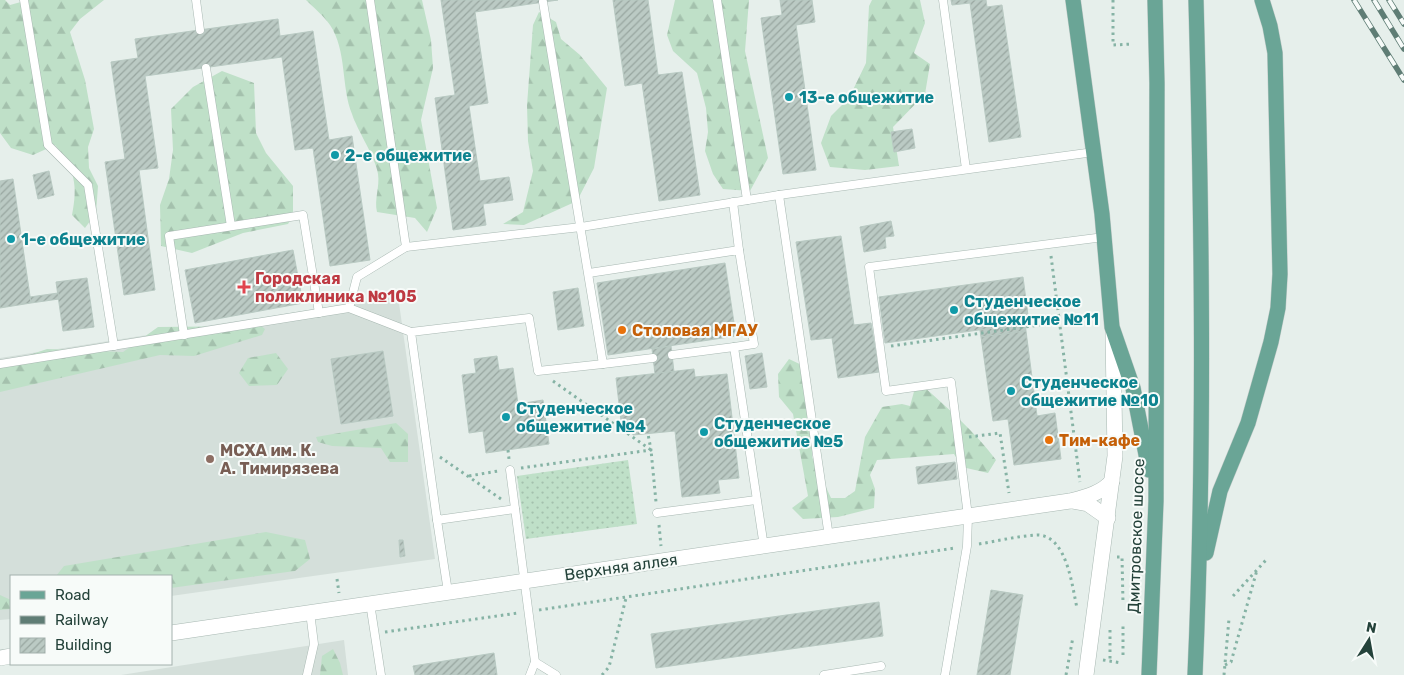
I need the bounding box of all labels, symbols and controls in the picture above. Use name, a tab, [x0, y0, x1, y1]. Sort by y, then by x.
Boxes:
place label: 13-е общежитие	[799, 88, 934, 107]
marker: 13-е общежитие	[783, 91, 795, 103]
place label: 2-е общежитие	[345, 146, 472, 165]
marker: 2-е общежитие	[329, 149, 341, 161]
place label: 1-е общежитие	[21, 230, 146, 249]
marker: 1-е общежитие	[5, 233, 17, 245]
place label: Городская поликлиника №105	[255, 269, 417, 306]
marker: Городская поликлиника №105	[237, 280, 251, 294]
place label: Студенческое общежитие №11	[964, 292, 1099, 329]
marker: Студенческое общежитие №11	[948, 304, 960, 316]
place label: Столовая МГАУ	[632, 321, 758, 340]
marker: Столовая МГАУ	[616, 324, 628, 336]
place label: Студенческое общежитие №10	[1021, 373, 1159, 410]
marker: Студенческое общежитие №10	[1005, 385, 1017, 397]
place label: Студенческое общежитие №4	[516, 399, 646, 436]
marker: Студенческое общежитие №4	[500, 411, 512, 423]
place label: Студенческое общежитие №5	[714, 414, 843, 451]
marker: Студенческое общежитие №5	[698, 426, 710, 438]
place label: Тим-кафе	[1059, 431, 1140, 450]
marker: Тим-кафе	[1043, 434, 1055, 446]
place label: МСХА им. К. А. Тимирязева	[220, 441, 339, 478]
marker: МСХА им. К. А. Тимирязева	[204, 453, 216, 465]
street label: Дмитровское шоссе	[1124, 458, 1148, 614]
street label: Верхняя аллея	[563, 550, 679, 584]
legend	[10, 575, 172, 665]
text: Road	[55, 586, 91, 604]
text: Railway	[55, 611, 109, 629]
north arrow	[1344, 615, 1394, 665]
text: N	[1365, 618, 1378, 637]
text: Building	[55, 636, 112, 654]

